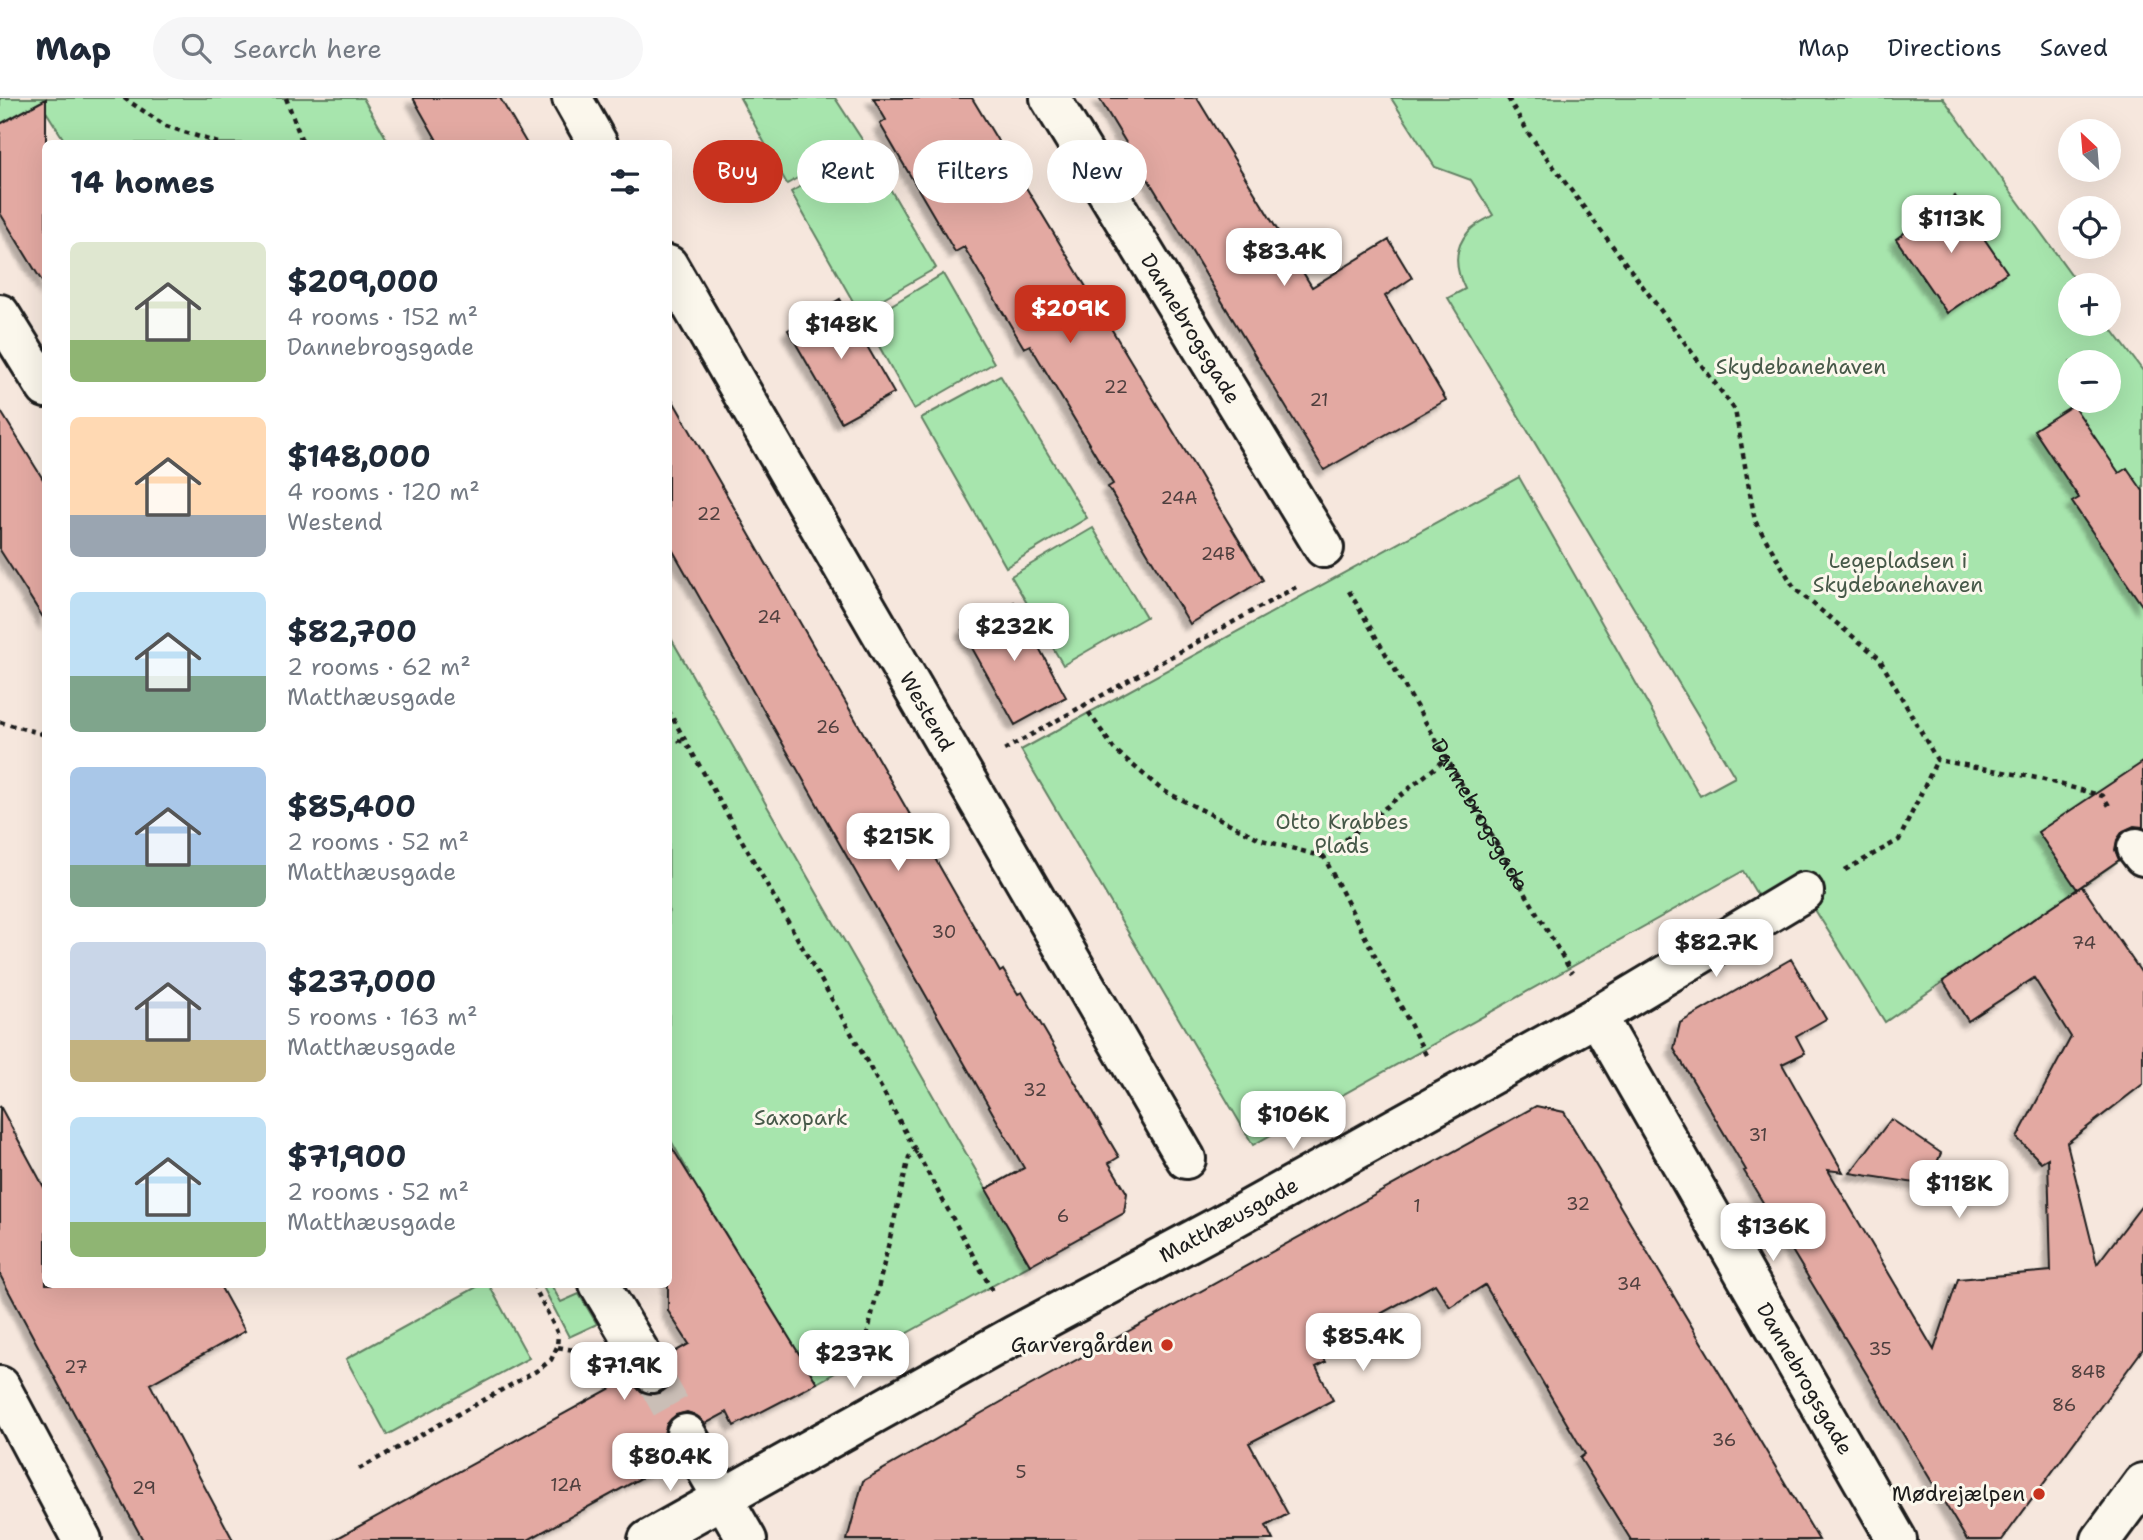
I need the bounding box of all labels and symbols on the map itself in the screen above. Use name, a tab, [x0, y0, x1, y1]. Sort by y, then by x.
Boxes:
north arrow	[2058, 119, 2121, 182]
pin: $113K	[1902, 195, 2000, 255]
pin: $83.4K	[1227, 228, 1341, 288]
street label: Dannebrogsgade	[1134, 248, 1247, 409]
pin: $209K	[1021, 286, 1119, 345]
pin: $148K	[792, 302, 890, 361]
park label: Skydebanehaven	[1716, 353, 1886, 381]
house number: 22	[1104, 375, 1128, 399]
house number: 21	[1309, 388, 1329, 412]
house number: 24A	[1160, 486, 1198, 510]
house number: 22	[697, 502, 721, 526]
house number: 24B	[1201, 542, 1235, 566]
park label: Legepladsen i Skydebanehaven	[1813, 547, 1983, 599]
pin: $232K	[965, 603, 1063, 663]
house number: 24	[757, 605, 781, 629]
street label: Westend	[893, 667, 961, 756]
house number: 26	[816, 715, 840, 739]
street label: Dannebrogsgade	[1424, 734, 1535, 896]
park label: Otto Krabbes Plads	[1275, 808, 1409, 860]
pin: $215K	[849, 814, 947, 873]
house number: 30	[932, 920, 956, 944]
pin: $82.7K	[1659, 920, 1773, 979]
house number: 74	[2072, 931, 2096, 955]
house number: 32	[1023, 1078, 1047, 1102]
pin: $106K	[1244, 1091, 1342, 1151]
park label: Saxopark	[754, 1104, 848, 1132]
house number: 31	[1748, 1123, 1768, 1147]
pin: $118K	[1910, 1160, 2008, 1220]
street label: Matthæusgade	[1154, 1171, 1303, 1269]
house number: 32	[1566, 1192, 1590, 1216]
house number: 1	[1413, 1194, 1421, 1218]
house number: 6	[1057, 1204, 1069, 1228]
pin: $136K	[1724, 1204, 1822, 1263]
house number: 34	[1617, 1272, 1641, 1296]
street label: Dannebrogsgade	[1750, 1298, 1859, 1460]
pin: $85.4K	[1306, 1314, 1420, 1373]
pin: $237K	[805, 1330, 903, 1390]
place label: Garvergården	[1011, 1331, 1153, 1359]
marker: Garvergården	[1159, 1337, 1175, 1353]
house number: 35	[1868, 1337, 1892, 1361]
pin: $71.9K	[567, 1342, 681, 1402]
house number: 27	[64, 1355, 88, 1379]
house number: 84B	[2070, 1360, 2106, 1384]
house number: 86	[2052, 1393, 2076, 1417]
house number: 36	[1712, 1428, 1736, 1452]
pin: $80.4K	[613, 1434, 727, 1493]
house number: 5	[1015, 1460, 1027, 1484]
house number: 12A	[550, 1473, 582, 1497]
house number: 29	[132, 1476, 156, 1500]
place label: Mødrejælpen	[1892, 1480, 2025, 1508]
marker: Mødrejælpen	[2031, 1486, 2047, 1502]

